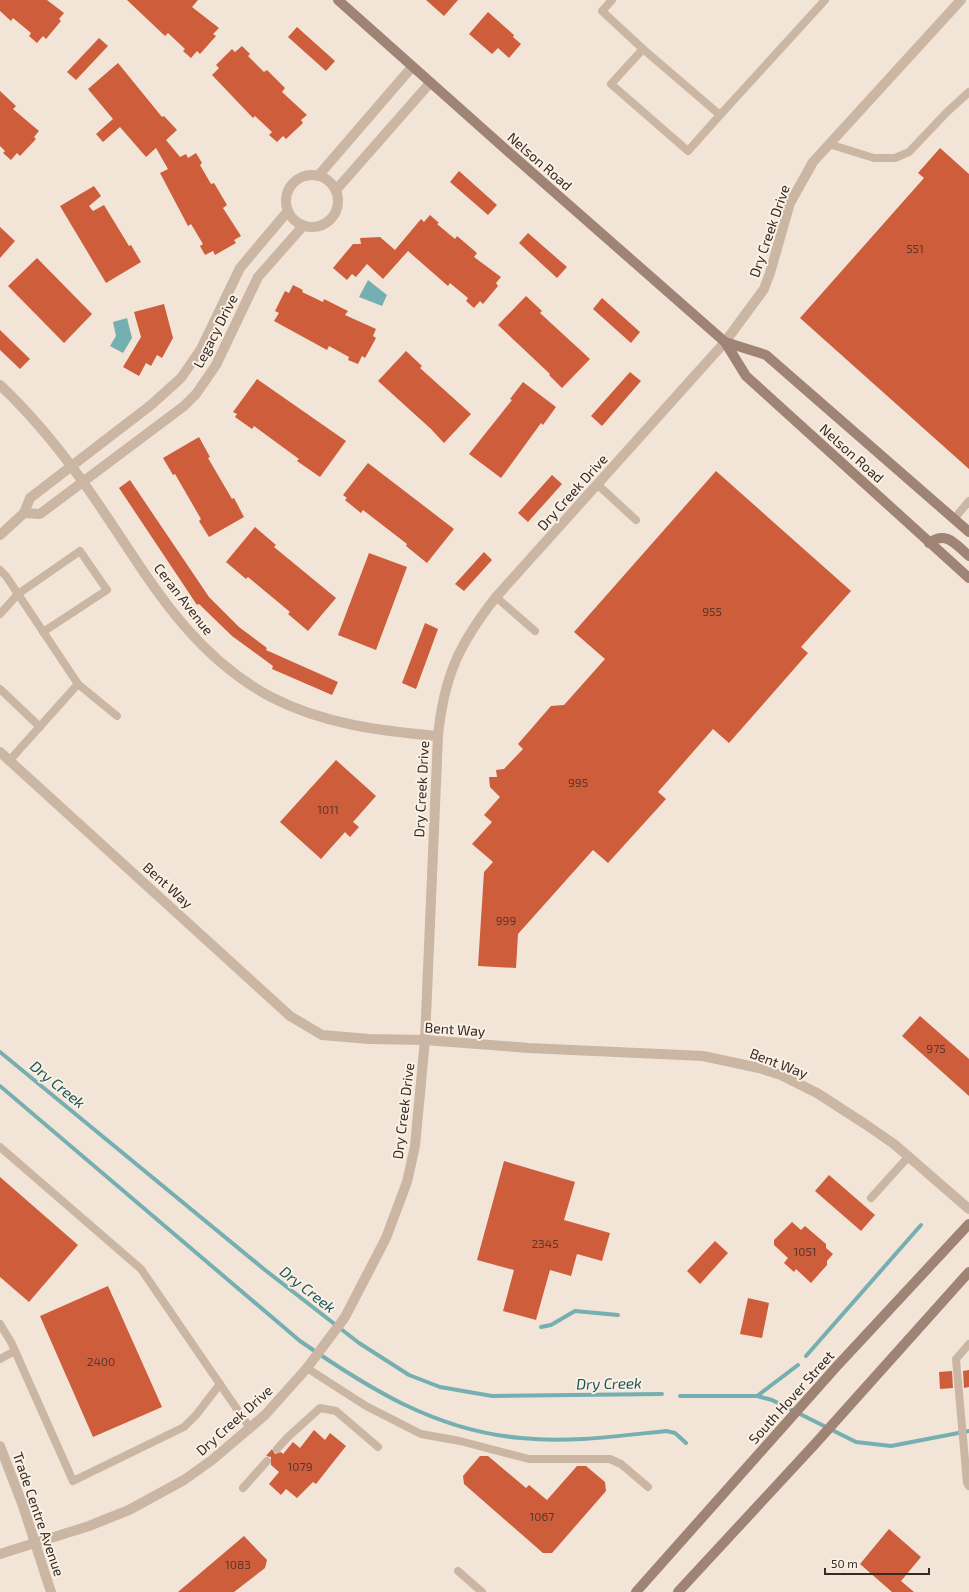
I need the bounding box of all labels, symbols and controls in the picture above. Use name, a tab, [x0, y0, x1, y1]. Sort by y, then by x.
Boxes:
street label: Nelson Road	[504, 128, 576, 194]
street label: Dry Creek Drive	[745, 182, 793, 280]
house number: 551	[906, 241, 924, 255]
street label: Legacy Drive	[189, 291, 241, 371]
street label: Nelson Road	[817, 420, 887, 486]
street label: Dry Creek Drive	[533, 450, 611, 534]
street label: Ceran Avenue	[151, 560, 217, 638]
house number: 955	[702, 604, 722, 618]
street label: Dry Creek Drive	[410, 740, 432, 838]
house number: 995	[568, 775, 588, 789]
house number: 1011	[317, 802, 339, 816]
street label: Bent Way	[140, 858, 197, 912]
house number: 999	[496, 913, 516, 927]
street label: Bent Way	[424, 1018, 487, 1040]
house number: 975	[926, 1041, 946, 1055]
street label: Bent Way	[748, 1044, 811, 1082]
water label: Dry Creek	[26, 1056, 89, 1113]
street label: Dry Creek Drive	[389, 1062, 417, 1160]
house number: 2345	[531, 1236, 559, 1250]
house number: 1051	[793, 1244, 817, 1258]
water label: Dry Creek	[276, 1262, 340, 1317]
street label: South Hover Street	[745, 1347, 837, 1447]
house number: 2400	[87, 1354, 115, 1368]
water label: Dry Creek	[576, 1373, 642, 1394]
street label: Dry Creek Drive	[192, 1381, 276, 1459]
street label: Trade Centre Avenue	[10, 1450, 68, 1578]
house number: 1079	[287, 1459, 313, 1473]
house number: 1067	[529, 1509, 555, 1523]
scale bar	[825, 1550, 929, 1576]
text: 50 m	[831, 1556, 858, 1570]
house number: 1083	[225, 1557, 251, 1571]

